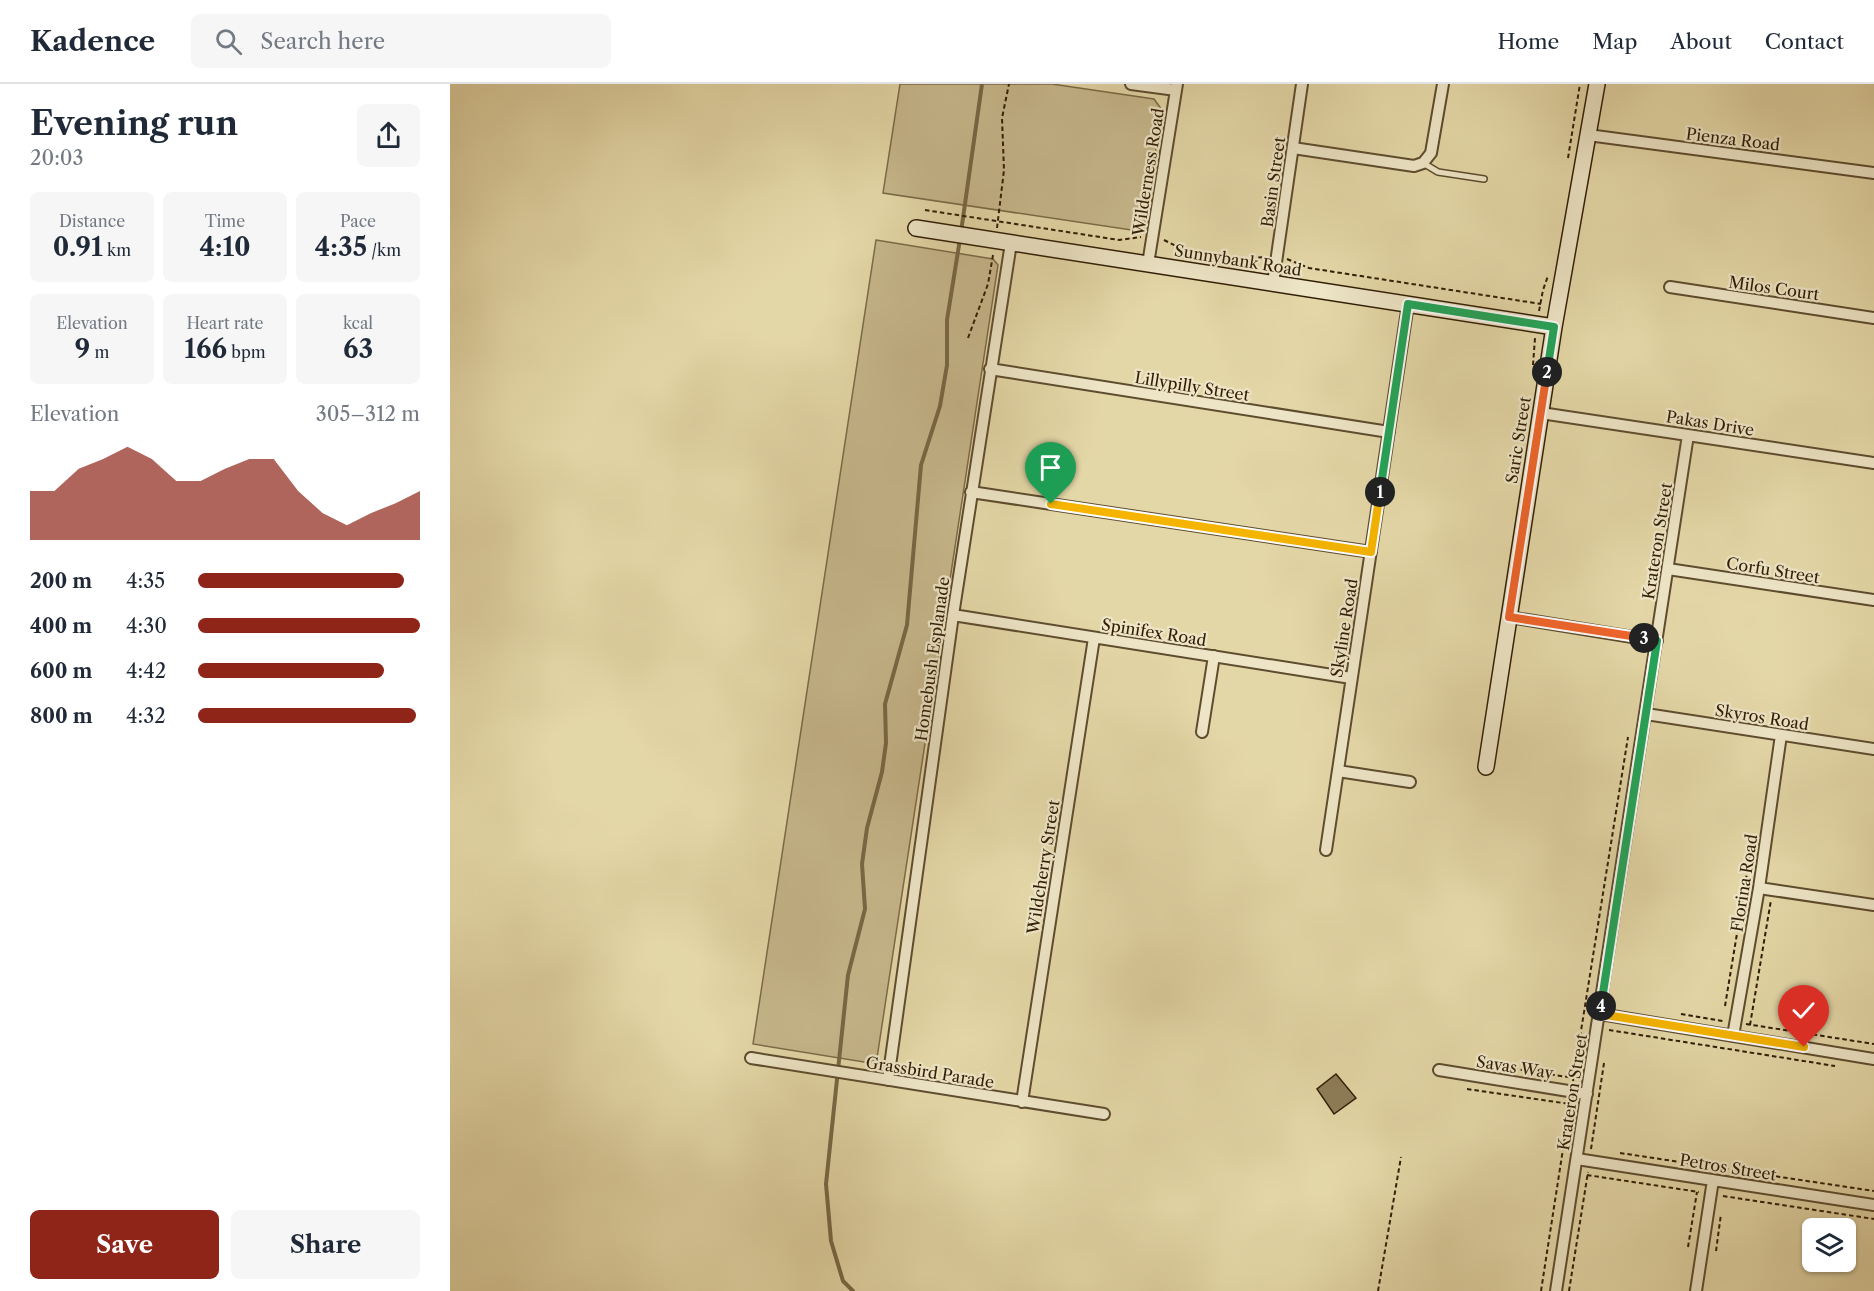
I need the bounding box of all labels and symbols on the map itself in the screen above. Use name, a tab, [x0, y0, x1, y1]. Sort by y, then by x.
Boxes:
street label: Wilderness Road	[1128, 106, 1168, 238]
street label: Pienza Road	[1685, 123, 1781, 155]
street label: Basin Street	[1257, 135, 1289, 228]
street label: Sunnybank Road	[1173, 240, 1303, 280]
street label: Milos Court	[1727, 272, 1821, 304]
pin: 2	[1532, 357, 1562, 387]
street label: Lillypilly Street	[1133, 367, 1251, 405]
street label: Saric Street	[1501, 395, 1535, 485]
street label: Pakas Drive	[1665, 406, 1756, 440]
pin	[1025, 442, 1076, 504]
pin: 1	[1365, 477, 1395, 507]
street label: Krateron Street	[1638, 481, 1676, 601]
street label: Corfu Street	[1725, 553, 1821, 587]
street label: Homebush Esplanade	[911, 575, 953, 743]
street label: Skyline Road	[1326, 577, 1362, 679]
street label: Spinifex Road	[1100, 614, 1208, 650]
pin: 3	[1629, 623, 1659, 653]
street label: Skyros Road	[1714, 700, 1811, 734]
street label: Wildcherry Street	[1022, 798, 1064, 937]
street label: Florina Road	[1726, 832, 1762, 933]
pin	[1778, 985, 1829, 1047]
pin: 4	[1586, 991, 1616, 1021]
street label: Krateron Street	[1553, 1032, 1591, 1152]
street label: Savas Way	[1475, 1051, 1556, 1083]
street label: Grassbird Parade	[864, 1052, 996, 1092]
street label: Petros Street	[1678, 1149, 1778, 1185]

